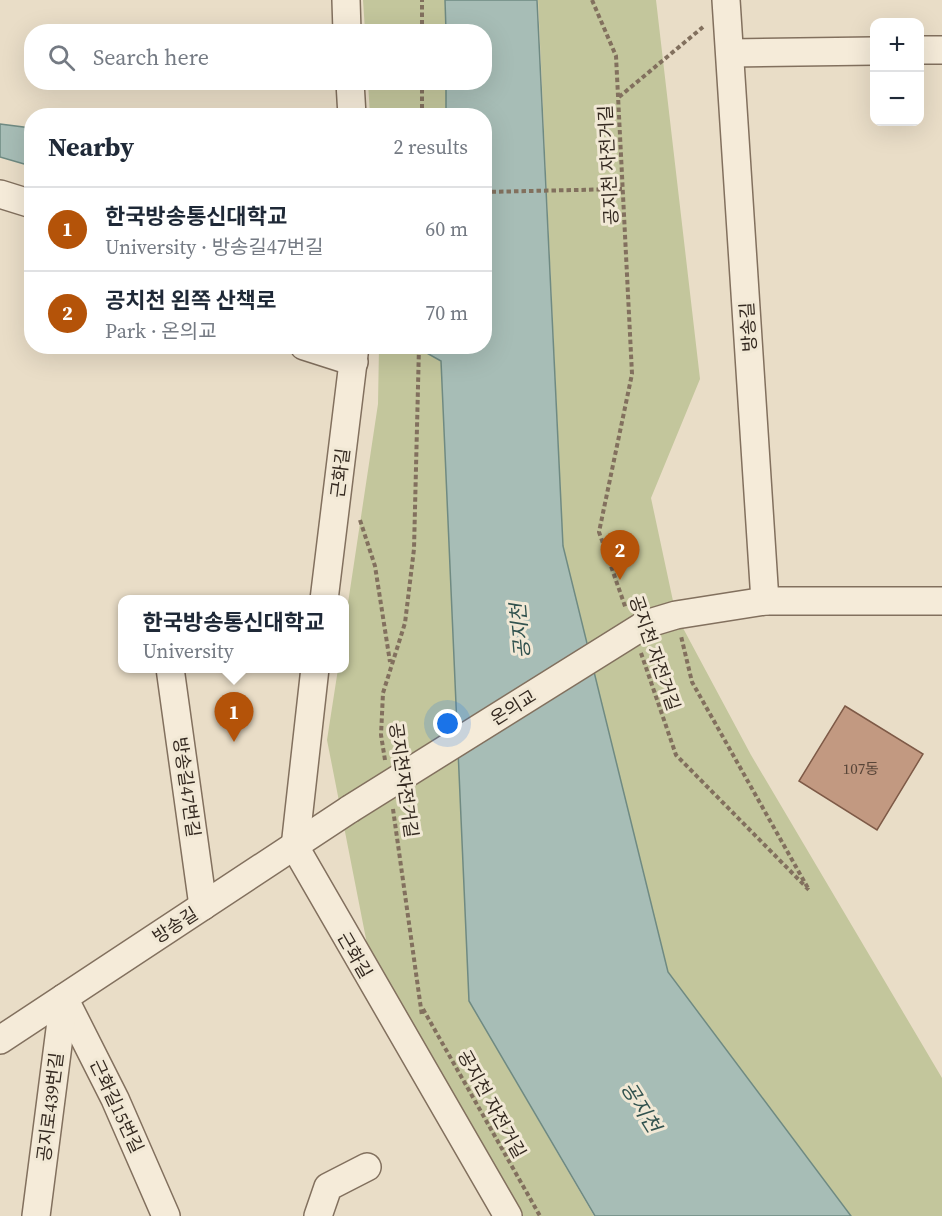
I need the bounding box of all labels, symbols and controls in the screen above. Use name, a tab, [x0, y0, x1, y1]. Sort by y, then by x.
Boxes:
map controls	[870, 18, 924, 126]
button: +	[870, 18, 924, 72]
search box	[24, 24, 492, 90]
icon: search	[45, 41, 78, 74]
text: Search here	[93, 42, 209, 72]
button: −	[870, 72, 924, 126]
street label: 공지천 자전거길	[592, 104, 624, 226]
text: Nearby	[48, 129, 134, 165]
text: 2 results	[393, 133, 468, 161]
text: 한국방송통신대학교	[105, 201, 287, 231]
text: 1	[62, 215, 73, 243]
text: 60 m	[425, 215, 468, 243]
text: University · 방송길47번길	[105, 233, 324, 261]
text: 공치천 왼쪽 산책로	[105, 285, 276, 315]
text: 2	[62, 299, 73, 327]
text: 70 m	[425, 299, 468, 327]
street label: 방송길	[734, 301, 762, 353]
text: Park · 온의교	[105, 317, 217, 345]
street label: 근화길	[325, 447, 355, 499]
pin: 2	[600, 530, 640, 580]
street label: 공지천 자전거길	[624, 592, 686, 714]
popup	[118, 595, 349, 673]
water label: 공지천	[503, 600, 536, 660]
text: 한국방송통신대학교	[142, 607, 325, 637]
text: University	[142, 637, 234, 665]
street label: 온의교	[485, 683, 541, 731]
pin: 1	[214, 692, 254, 742]
your location	[433, 709, 462, 738]
street label: 공지천자전거길	[384, 721, 424, 839]
street label: 방송길47번길	[168, 735, 206, 839]
house number: 107동	[843, 758, 879, 779]
street label: 방송길	[147, 901, 203, 949]
street label: 근화길	[332, 927, 378, 983]
street label: 공지천 자전거길	[452, 1045, 532, 1163]
street label: 공지로439번길	[31, 1051, 69, 1163]
street label: 근화길15번길	[84, 1055, 150, 1157]
water label: 공지천	[615, 1076, 669, 1140]

